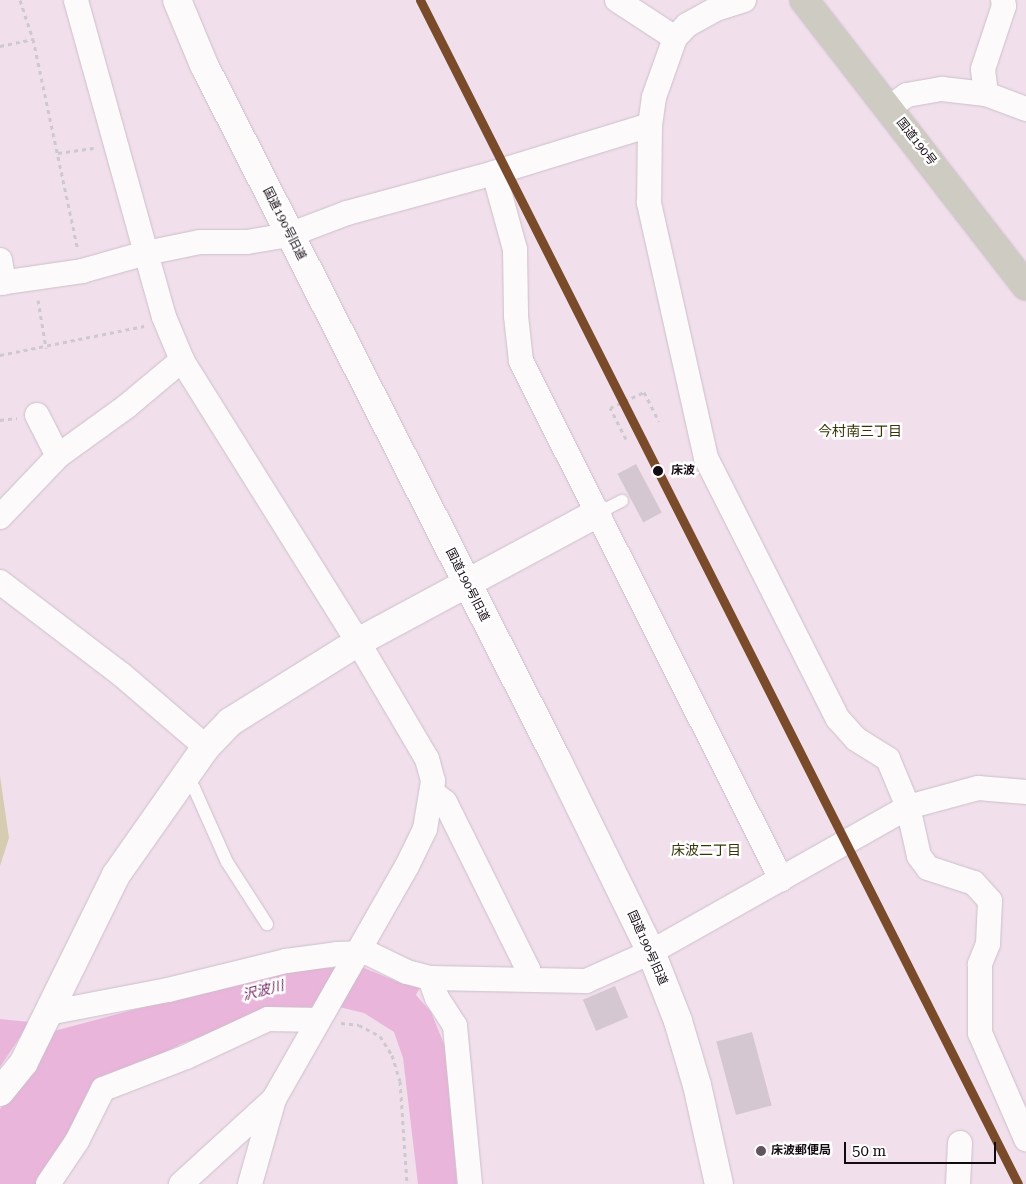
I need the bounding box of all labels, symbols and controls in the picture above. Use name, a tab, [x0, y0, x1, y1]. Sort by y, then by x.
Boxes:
street label: 国道190号	[893, 115, 939, 169]
street label: 国道190号旧道	[259, 185, 309, 263]
district label: 今村南三丁目	[818, 423, 902, 439]
marker: 床波	[649, 462, 667, 480]
place label: 床波	[671, 464, 695, 478]
street label: 国道190号旧道	[442, 546, 492, 624]
district label: 床波二丁目	[671, 842, 741, 858]
street label: 国道190号旧道	[624, 908, 670, 988]
water label: 沢波川	[241, 977, 285, 1003]
scale bar	[846, 1132, 998, 1164]
text: 50 m	[852, 1142, 886, 1160]
place label: 床波郵便局	[771, 1144, 831, 1158]
marker: 床波郵便局	[755, 1145, 767, 1157]

